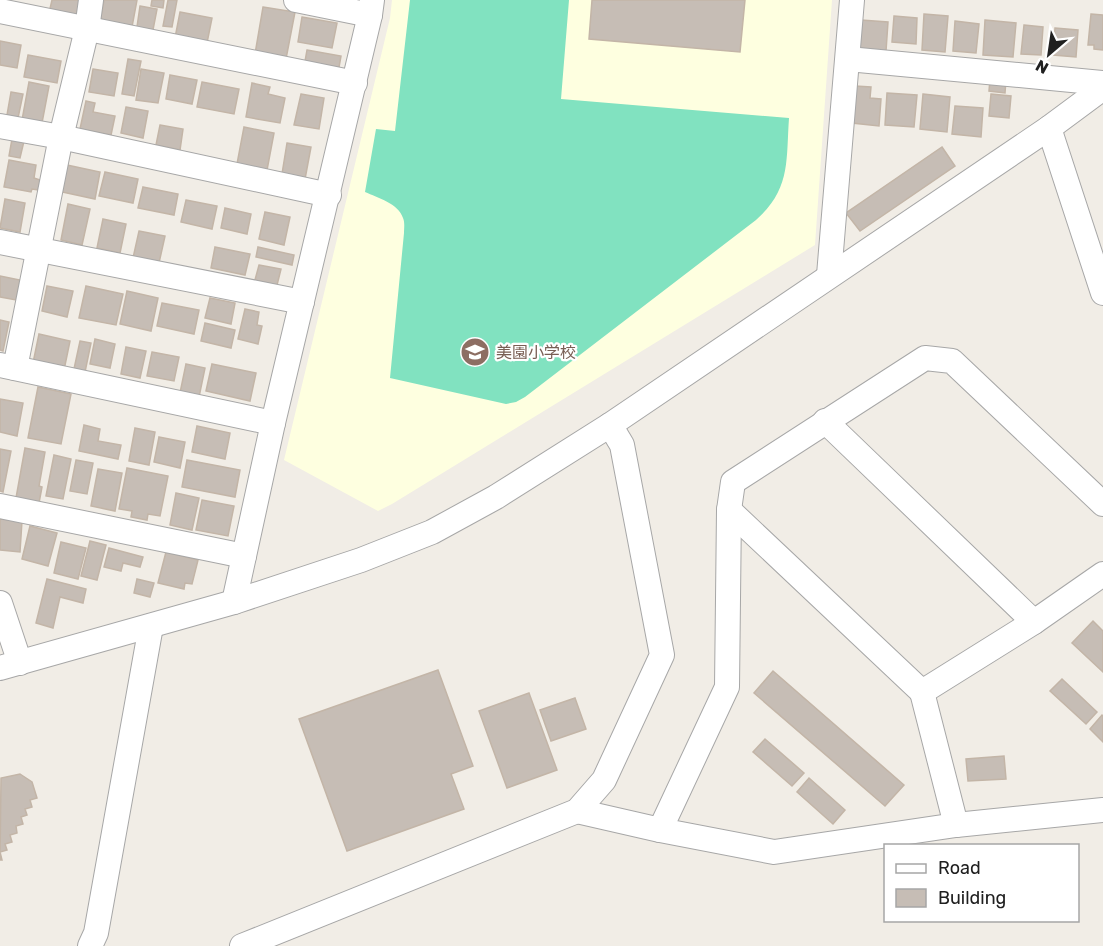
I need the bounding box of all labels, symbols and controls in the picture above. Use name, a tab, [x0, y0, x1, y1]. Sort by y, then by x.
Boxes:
north arrow	[1019, 24, 1079, 84]
text: N	[1032, 56, 1052, 78]
school or university icon: 美園小学校	[459, 336, 491, 368]
place label: 美園小学校	[496, 343, 576, 362]
legend	[884, 844, 1079, 922]
text: Road	[938, 857, 981, 879]
text: Building	[938, 887, 1006, 909]

